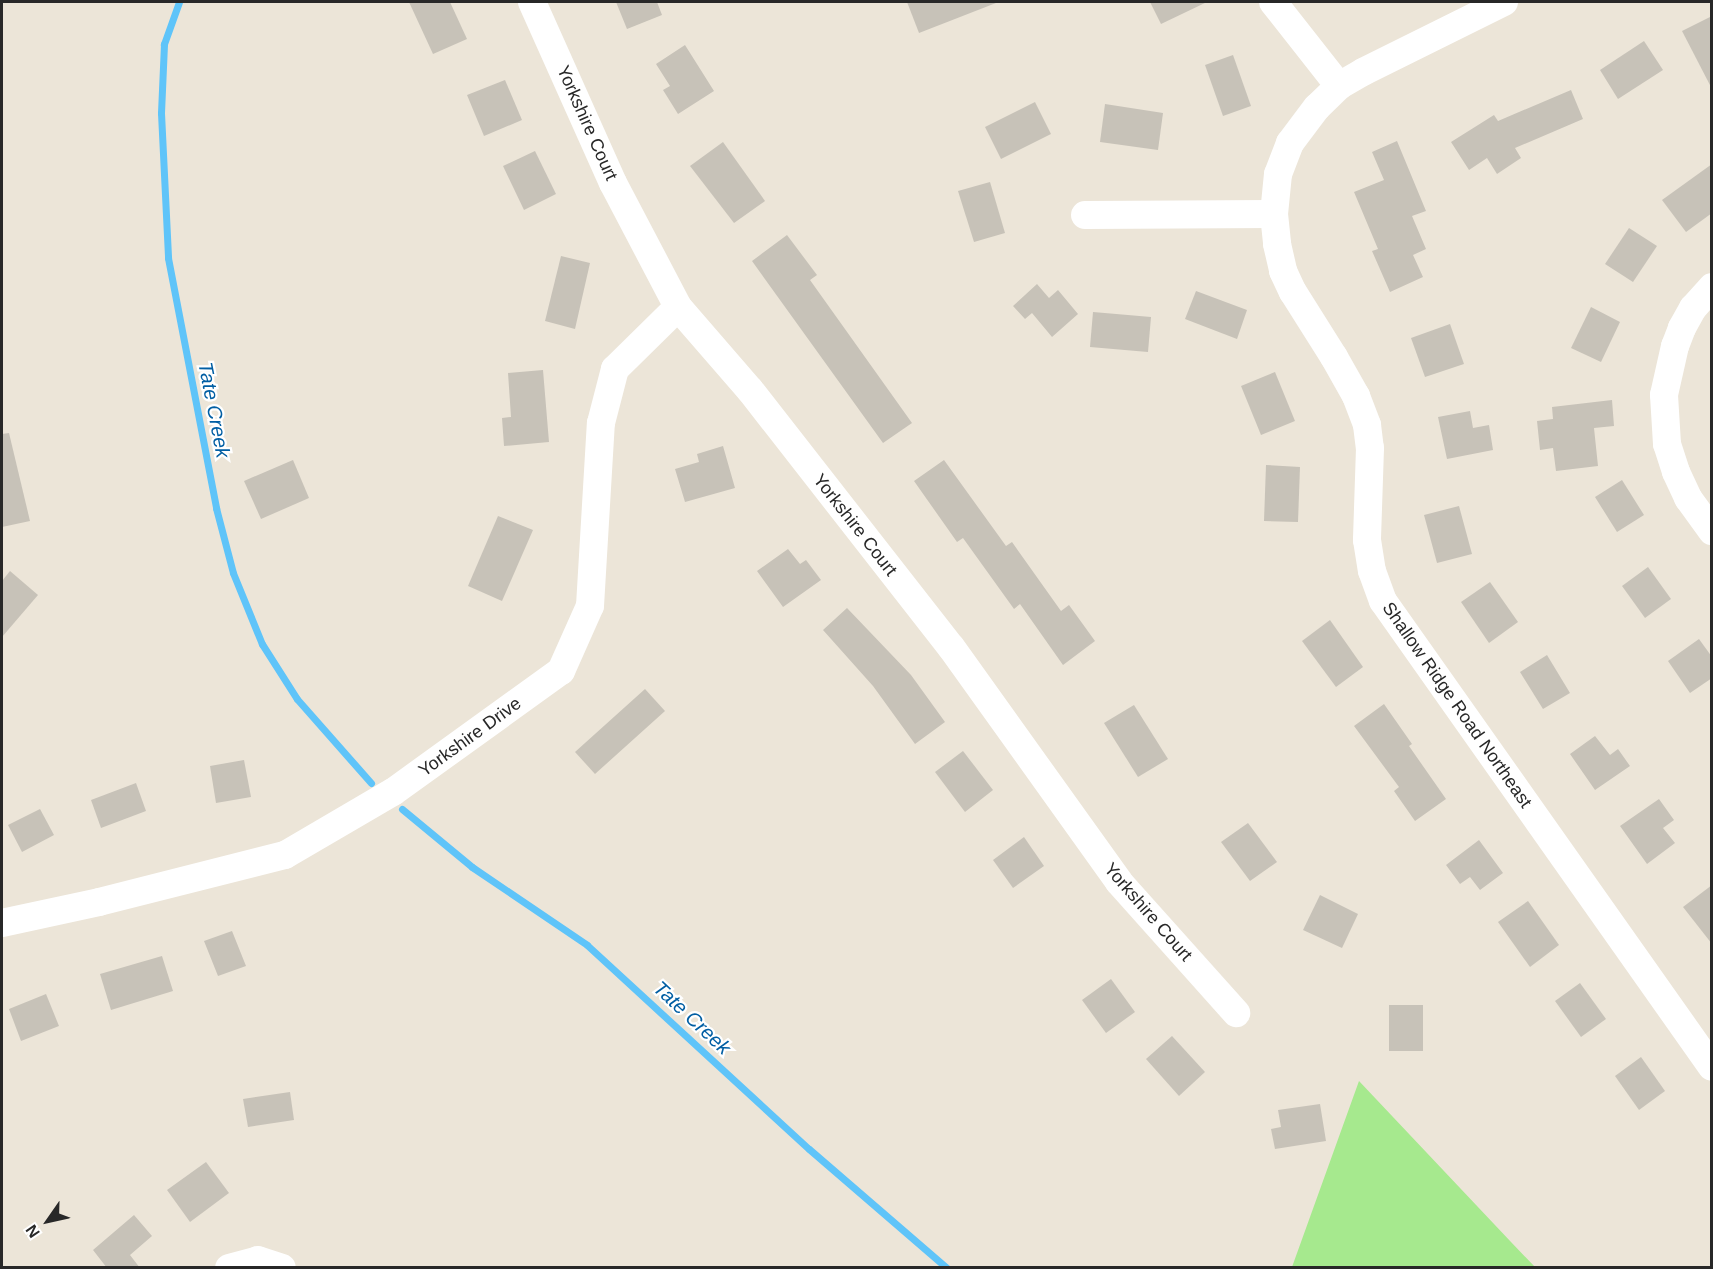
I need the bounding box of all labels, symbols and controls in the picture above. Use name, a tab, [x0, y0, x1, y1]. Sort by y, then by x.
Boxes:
street label: Yorkshire Court	[552, 62, 622, 184]
water label: Tate Creek	[193, 360, 235, 460]
street label: Yorkshire Court	[809, 470, 901, 580]
street label: Shallow Ridge Road Northeast	[1378, 598, 1536, 812]
street label: Yorkshire Drive	[415, 693, 525, 781]
street label: Yorkshire Court	[1099, 858, 1197, 966]
water label: Tate Creek	[648, 976, 736, 1060]
north arrow	[18, 1191, 78, 1251]
text: N	[22, 1222, 43, 1241]

